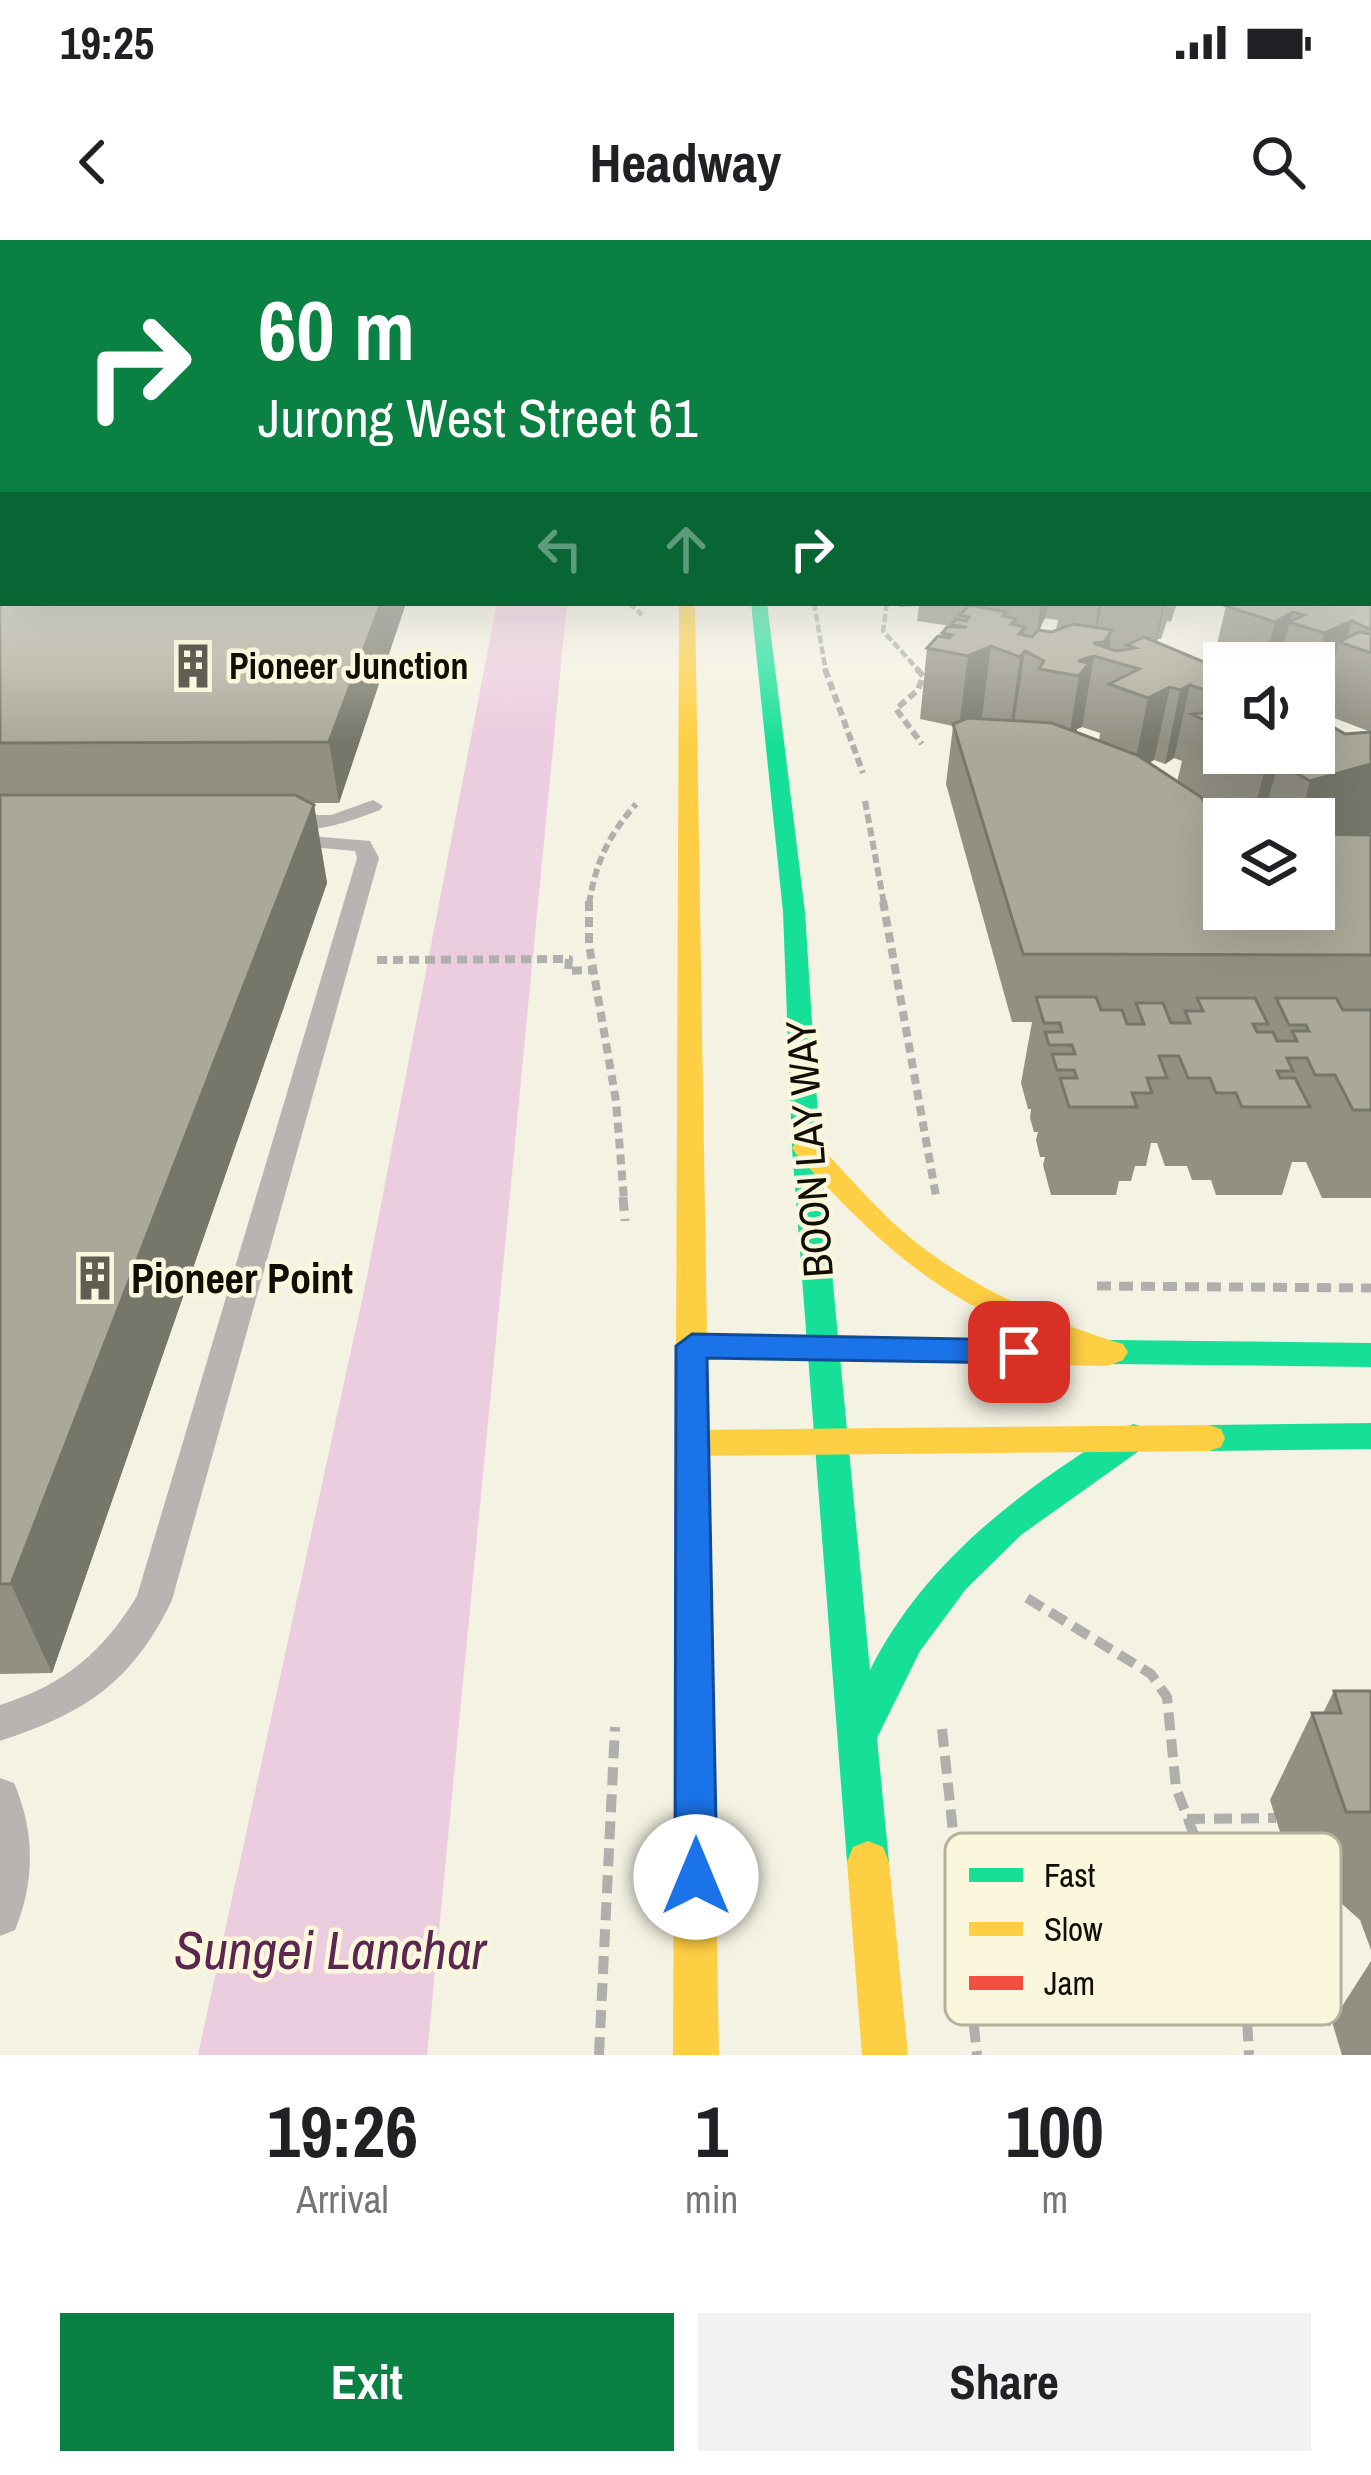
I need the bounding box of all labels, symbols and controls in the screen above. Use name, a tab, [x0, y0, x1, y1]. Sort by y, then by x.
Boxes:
text: 19:25	[60, 12, 154, 73]
text: Headway	[590, 126, 781, 199]
icon: back	[60, 129, 126, 195]
icon: search	[1245, 129, 1311, 195]
text: 60 m	[258, 273, 415, 386]
icon: right	[60, 288, 216, 444]
text: Jurong West Street 61	[258, 381, 698, 454]
icon: left	[527, 516, 593, 582]
icon: ahead	[653, 516, 719, 582]
icon: right	[779, 516, 845, 582]
building icon: Pioneer Junction	[168, 641, 218, 691]
place label: Pioneer Junction	[229, 642, 469, 690]
map controls	[1203, 642, 1335, 930]
button: sound	[1203, 642, 1335, 774]
button: layers	[1203, 798, 1335, 930]
street label: BOON LAY WAY	[772, 1019, 846, 1279]
place label: Pioneer Point	[131, 1250, 353, 1306]
building icon: Pioneer Point	[70, 1253, 120, 1303]
pin	[968, 1301, 1070, 1403]
icon: arrive	[986, 1319, 1052, 1385]
position arrow	[633, 1814, 759, 1940]
legend	[945, 1833, 1341, 2025]
text: Fast	[1044, 1853, 1095, 1897]
text: Slow	[1044, 1907, 1103, 1951]
water label: Sungei Lanchar	[174, 1913, 489, 1986]
text: Jam	[1044, 1961, 1095, 2005]
text: 19:26	[267, 2082, 418, 2179]
text: 1	[695, 2082, 728, 2179]
text: 100	[1005, 2082, 1104, 2179]
text: Arrival	[296, 2173, 389, 2225]
text: min	[685, 2173, 738, 2225]
text: m	[1041, 2173, 1068, 2225]
button: Exit	[60, 2313, 674, 2451]
button: Share	[698, 2313, 1311, 2451]

